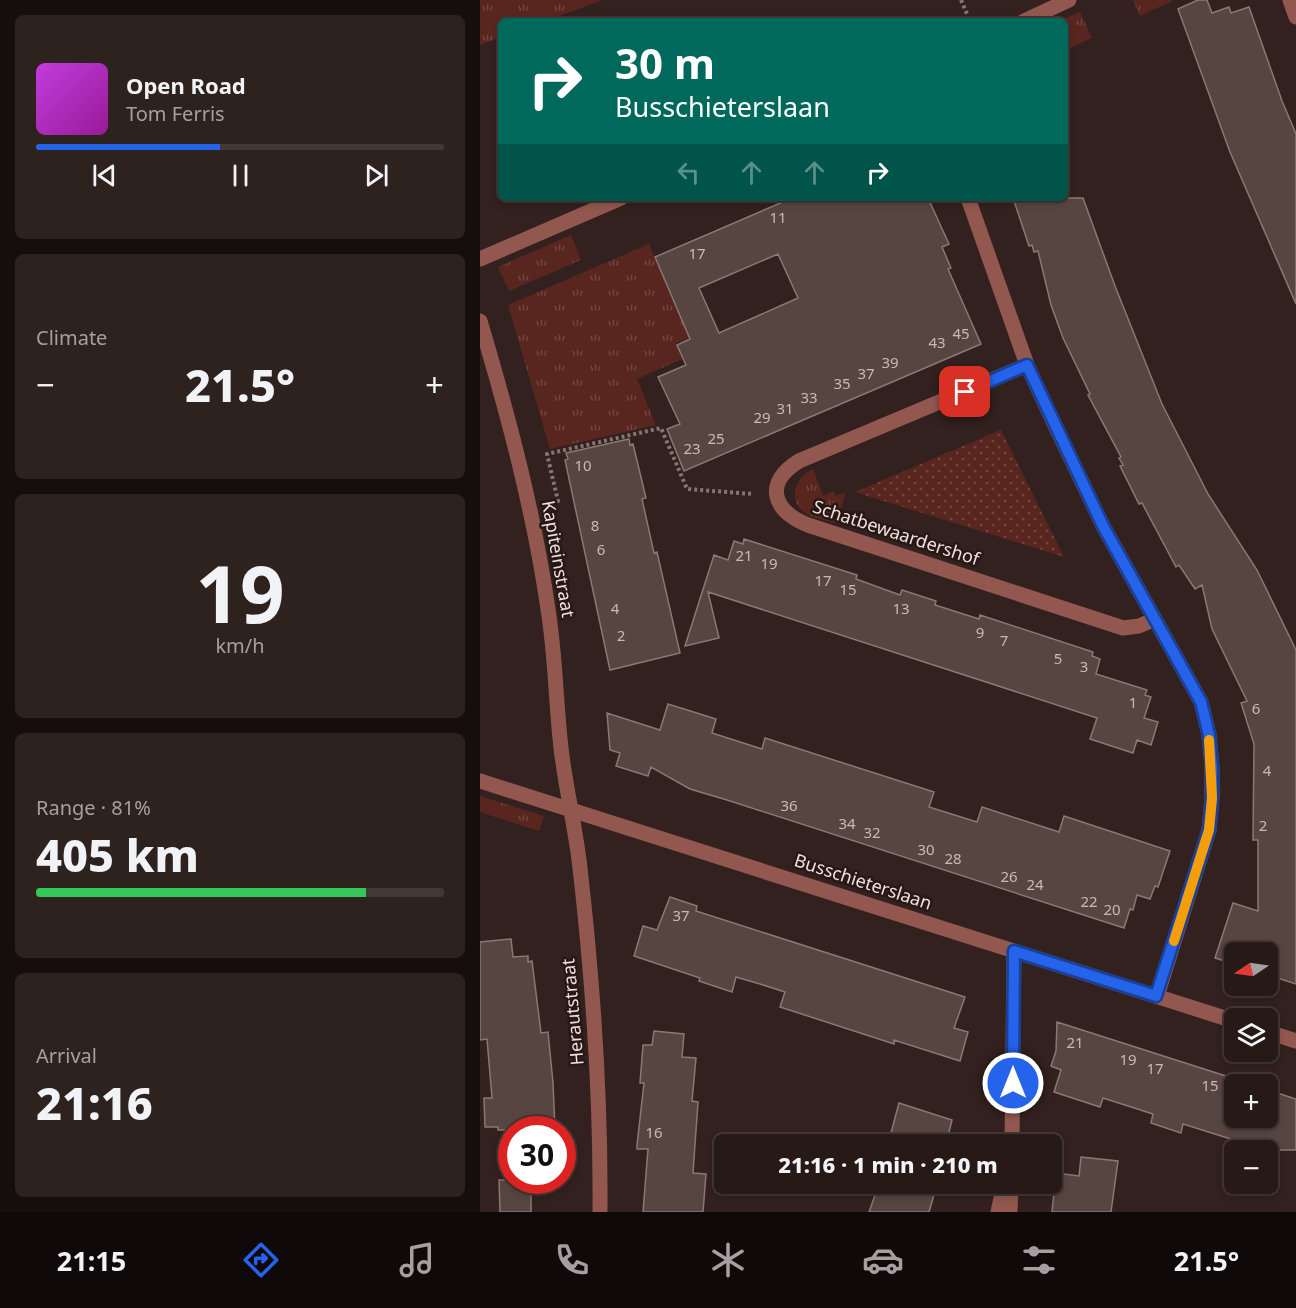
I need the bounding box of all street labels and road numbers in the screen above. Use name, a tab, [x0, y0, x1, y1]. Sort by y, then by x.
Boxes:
street label: Schatbewaardershof	[810, 494, 984, 571]
street label: Kapiteinstraat	[537, 499, 581, 620]
street label: Busschieterslaan	[791, 847, 935, 915]
street label: Herautstraat	[555, 957, 589, 1067]

